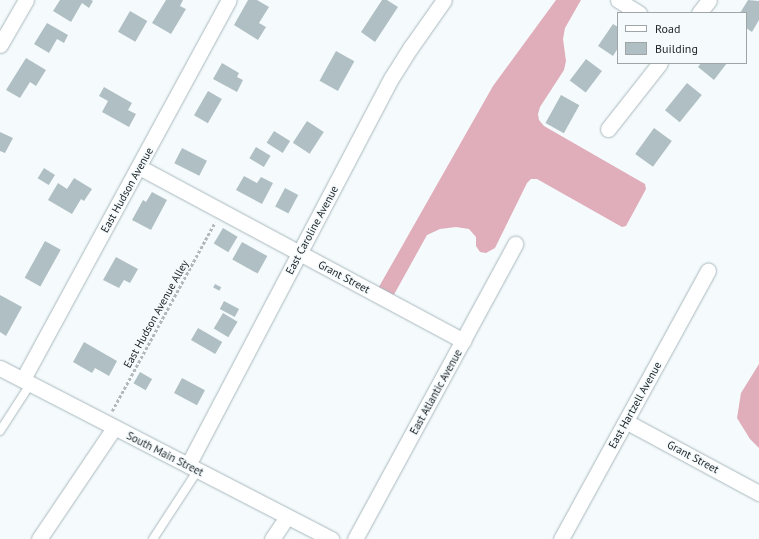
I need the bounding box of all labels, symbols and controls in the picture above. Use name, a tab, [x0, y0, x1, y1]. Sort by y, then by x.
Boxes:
legend	[617, 12, 747, 64]
text: Road	[655, 21, 680, 36]
text: Building	[655, 41, 698, 56]
street label: East Hudson Avenue	[98, 145, 156, 235]
street label: East Caroline Avenue	[283, 183, 341, 277]
street label: East Hudson Avenue Alley	[121, 257, 191, 371]
street label: Grant Street	[316, 258, 372, 296]
street label: East Atlantic Avenue	[407, 347, 465, 437]
street label: East Hartzell Avenue	[606, 359, 664, 451]
street label: South Main Street	[124, 429, 206, 479]
street label: Grant Street	[665, 438, 721, 476]

